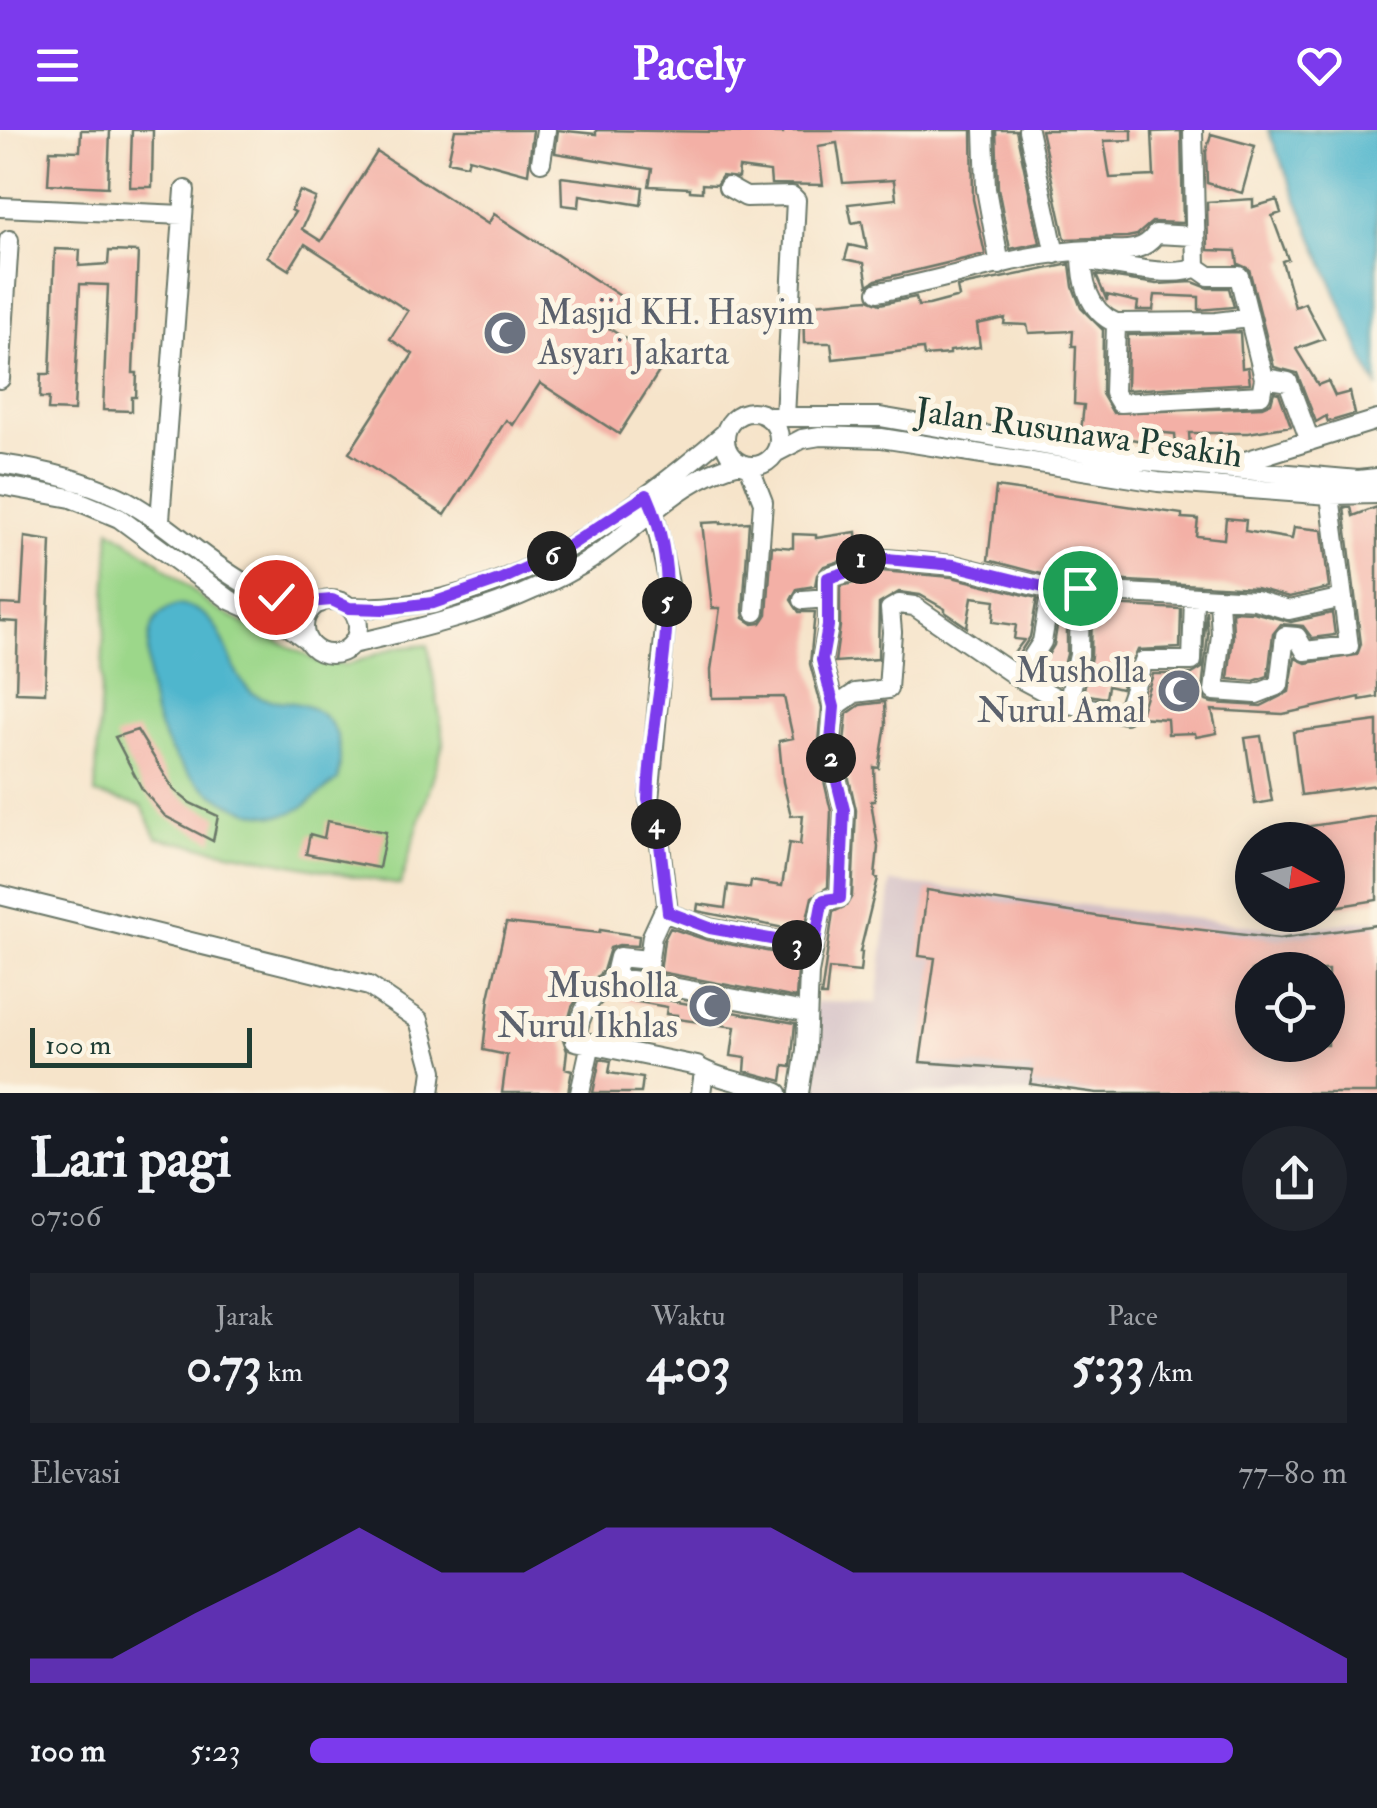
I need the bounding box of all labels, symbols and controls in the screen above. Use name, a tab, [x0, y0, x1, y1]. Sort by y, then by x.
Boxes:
text: Pacely	[633, 37, 744, 93]
icon: menu	[30, 38, 85, 93]
icon: heart	[1292, 38, 1347, 93]
place label: Masjid KH. Hasyim Asyari Jakarta	[537, 291, 814, 375]
mosque icon: Masjid KH. Hasyim Asyari Jakarta	[482, 310, 528, 356]
street label: Jalan Rusunawa Pesakih	[912, 388, 1245, 478]
pin: 6	[527, 531, 577, 581]
pin: 1	[836, 534, 886, 584]
text: 6	[545, 538, 559, 573]
text: 1	[856, 541, 866, 576]
pin	[1038, 546, 1123, 631]
pin	[234, 555, 319, 640]
icon: arrive	[1053, 561, 1108, 616]
icon: check	[249, 570, 304, 625]
pin: 5	[642, 577, 692, 627]
text: 5	[661, 584, 673, 619]
place label: Musholla Nurul Amal	[977, 649, 1147, 733]
mosque icon: Musholla Nurul Amal	[1156, 668, 1202, 714]
pin: 2	[806, 733, 856, 783]
text: 2	[824, 740, 838, 775]
pin: 4	[631, 799, 681, 849]
text: 4	[648, 806, 664, 841]
north arrow	[1235, 822, 1345, 932]
map controls	[1235, 822, 1345, 1062]
pin: 3	[772, 920, 822, 970]
text: 3	[792, 927, 802, 962]
button: locate	[1235, 952, 1345, 1062]
place label: Musholla Nurul Ikhlas	[497, 964, 679, 1048]
mosque icon: Musholla Nurul Ikhlas	[687, 983, 733, 1029]
scale bar	[30, 1023, 252, 1068]
text: 100 m	[45, 1028, 111, 1063]
text: Lari pagi	[30, 1124, 231, 1193]
button: share	[1242, 1126, 1347, 1231]
text: 07:06	[30, 1196, 102, 1236]
text: Jarak	[216, 1299, 273, 1334]
text: Waktu	[651, 1299, 726, 1334]
text: Pace	[1107, 1299, 1158, 1334]
text: 0.73	[186, 1334, 262, 1397]
text: 4:03	[646, 1334, 731, 1397]
text: 5:33	[1072, 1334, 1145, 1397]
text: km	[262, 1355, 303, 1390]
text: /km	[1145, 1355, 1193, 1390]
text: Elevasi	[30, 1453, 121, 1493]
text: 77–80 m	[1238, 1453, 1347, 1493]
text: 100 m	[30, 1731, 106, 1771]
text: 5:23	[190, 1731, 240, 1771]

